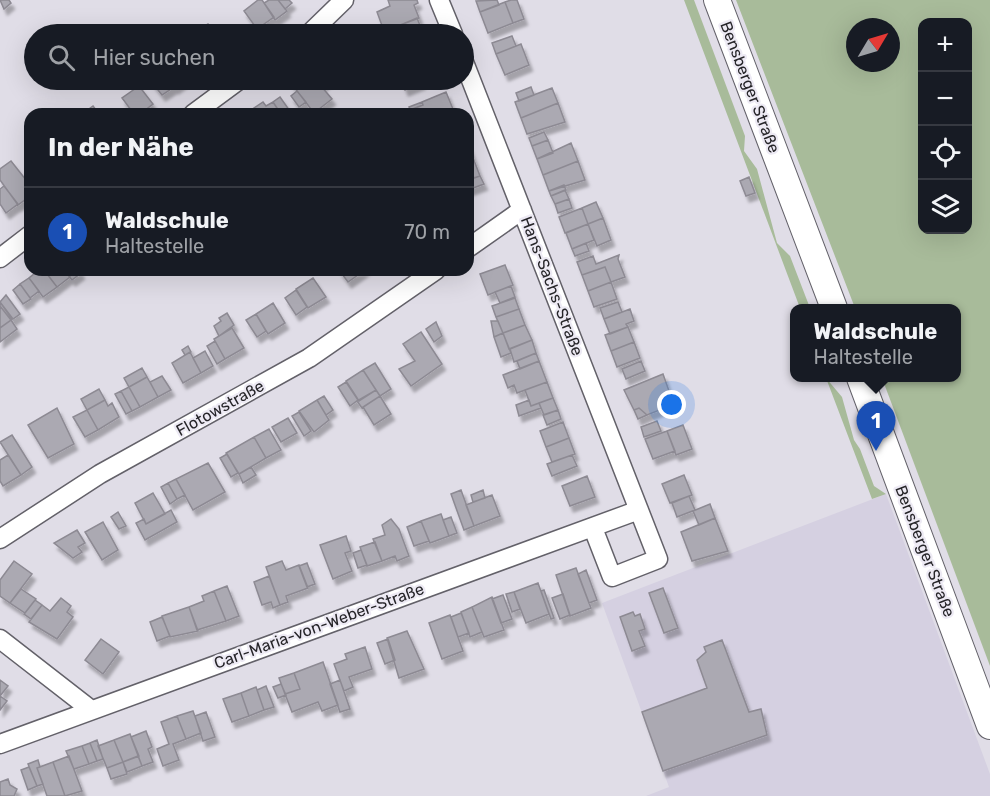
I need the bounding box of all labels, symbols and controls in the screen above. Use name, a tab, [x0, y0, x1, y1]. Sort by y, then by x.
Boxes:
north arrow	[846, 18, 900, 72]
map controls	[918, 18, 972, 234]
button: +	[918, 18, 972, 72]
street label: Bensberger Straße	[716, 19, 784, 156]
search box	[24, 24, 474, 90]
icon: search	[45, 41, 78, 74]
text: Hier suchen	[93, 44, 215, 71]
button: −	[918, 72, 972, 126]
button: locate	[918, 126, 972, 180]
text: In der Nähe	[48, 132, 194, 163]
button: layers	[918, 180, 972, 234]
text: Waldschule	[105, 207, 229, 234]
street label: Hans-Sachs-Straße	[517, 214, 587, 358]
text: 1	[63, 220, 72, 244]
text: 70 m	[404, 220, 450, 244]
text: Haltestelle	[105, 234, 204, 258]
popup	[790, 304, 961, 382]
text: Waldschule	[814, 318, 937, 345]
text: Haltestelle	[814, 345, 913, 369]
street label: Flotowstraße	[173, 376, 267, 440]
your location	[657, 390, 686, 419]
pin: 1	[856, 402, 896, 451]
street label: Bensberger Straße	[891, 483, 959, 620]
street label: Carl-Maria-von-Weber-Straße	[211, 579, 427, 673]

